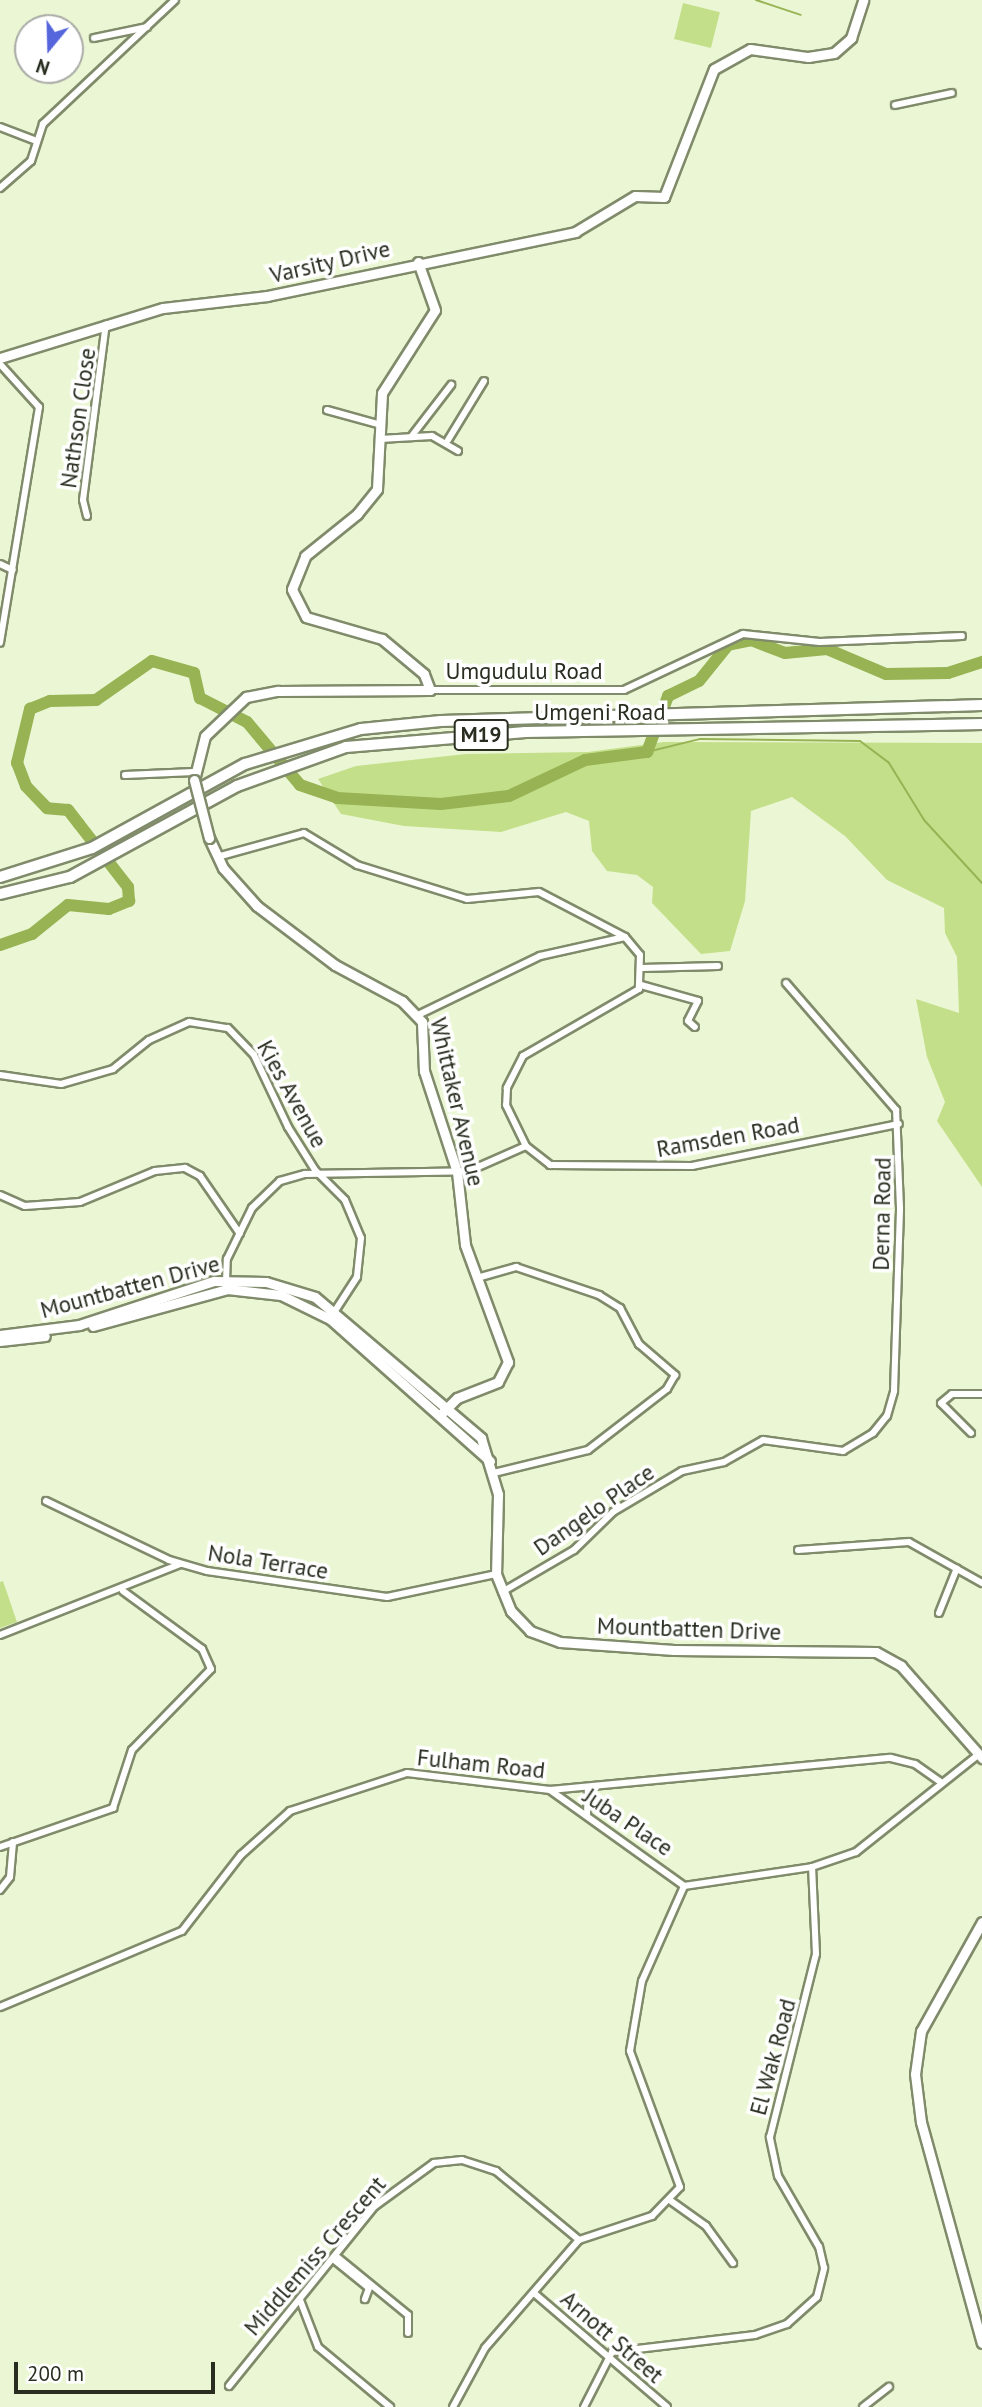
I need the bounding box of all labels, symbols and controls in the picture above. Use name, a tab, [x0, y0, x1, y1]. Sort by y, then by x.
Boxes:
north arrow	[14, 14, 84, 84]
text: N	[33, 54, 53, 80]
street label: Varsity Drive	[267, 235, 393, 289]
street label: Nathson Close	[54, 346, 102, 490]
street label: Umgudulu Road	[445, 657, 603, 685]
street label: Umgeni Road	[534, 698, 666, 726]
road number: M19	[453, 718, 509, 752]
street label: Whittaker Avenue	[424, 1015, 490, 1189]
street label: Kies Avenue	[251, 1035, 333, 1153]
street label: Ramsden Road	[654, 1111, 802, 1163]
street label: Derna Road	[867, 1157, 897, 1271]
street label: Mountbatten Drive	[37, 1250, 223, 1324]
street label: Dangelo Place	[528, 1458, 660, 1562]
street label: Nola Terrace	[206, 1539, 330, 1585]
street label: Mountbatten Drive	[596, 1612, 782, 1646]
street label: Fulham Road	[416, 1744, 546, 1784]
street label: Juba Place	[578, 1782, 678, 1862]
street label: El Wak Road	[744, 1995, 802, 2119]
street label: Middlemiss Crescent	[238, 2171, 392, 2341]
street label: Arnott Street	[555, 2285, 669, 2389]
scale bar	[18, 2348, 219, 2392]
text: 200 m	[27, 2360, 84, 2387]

